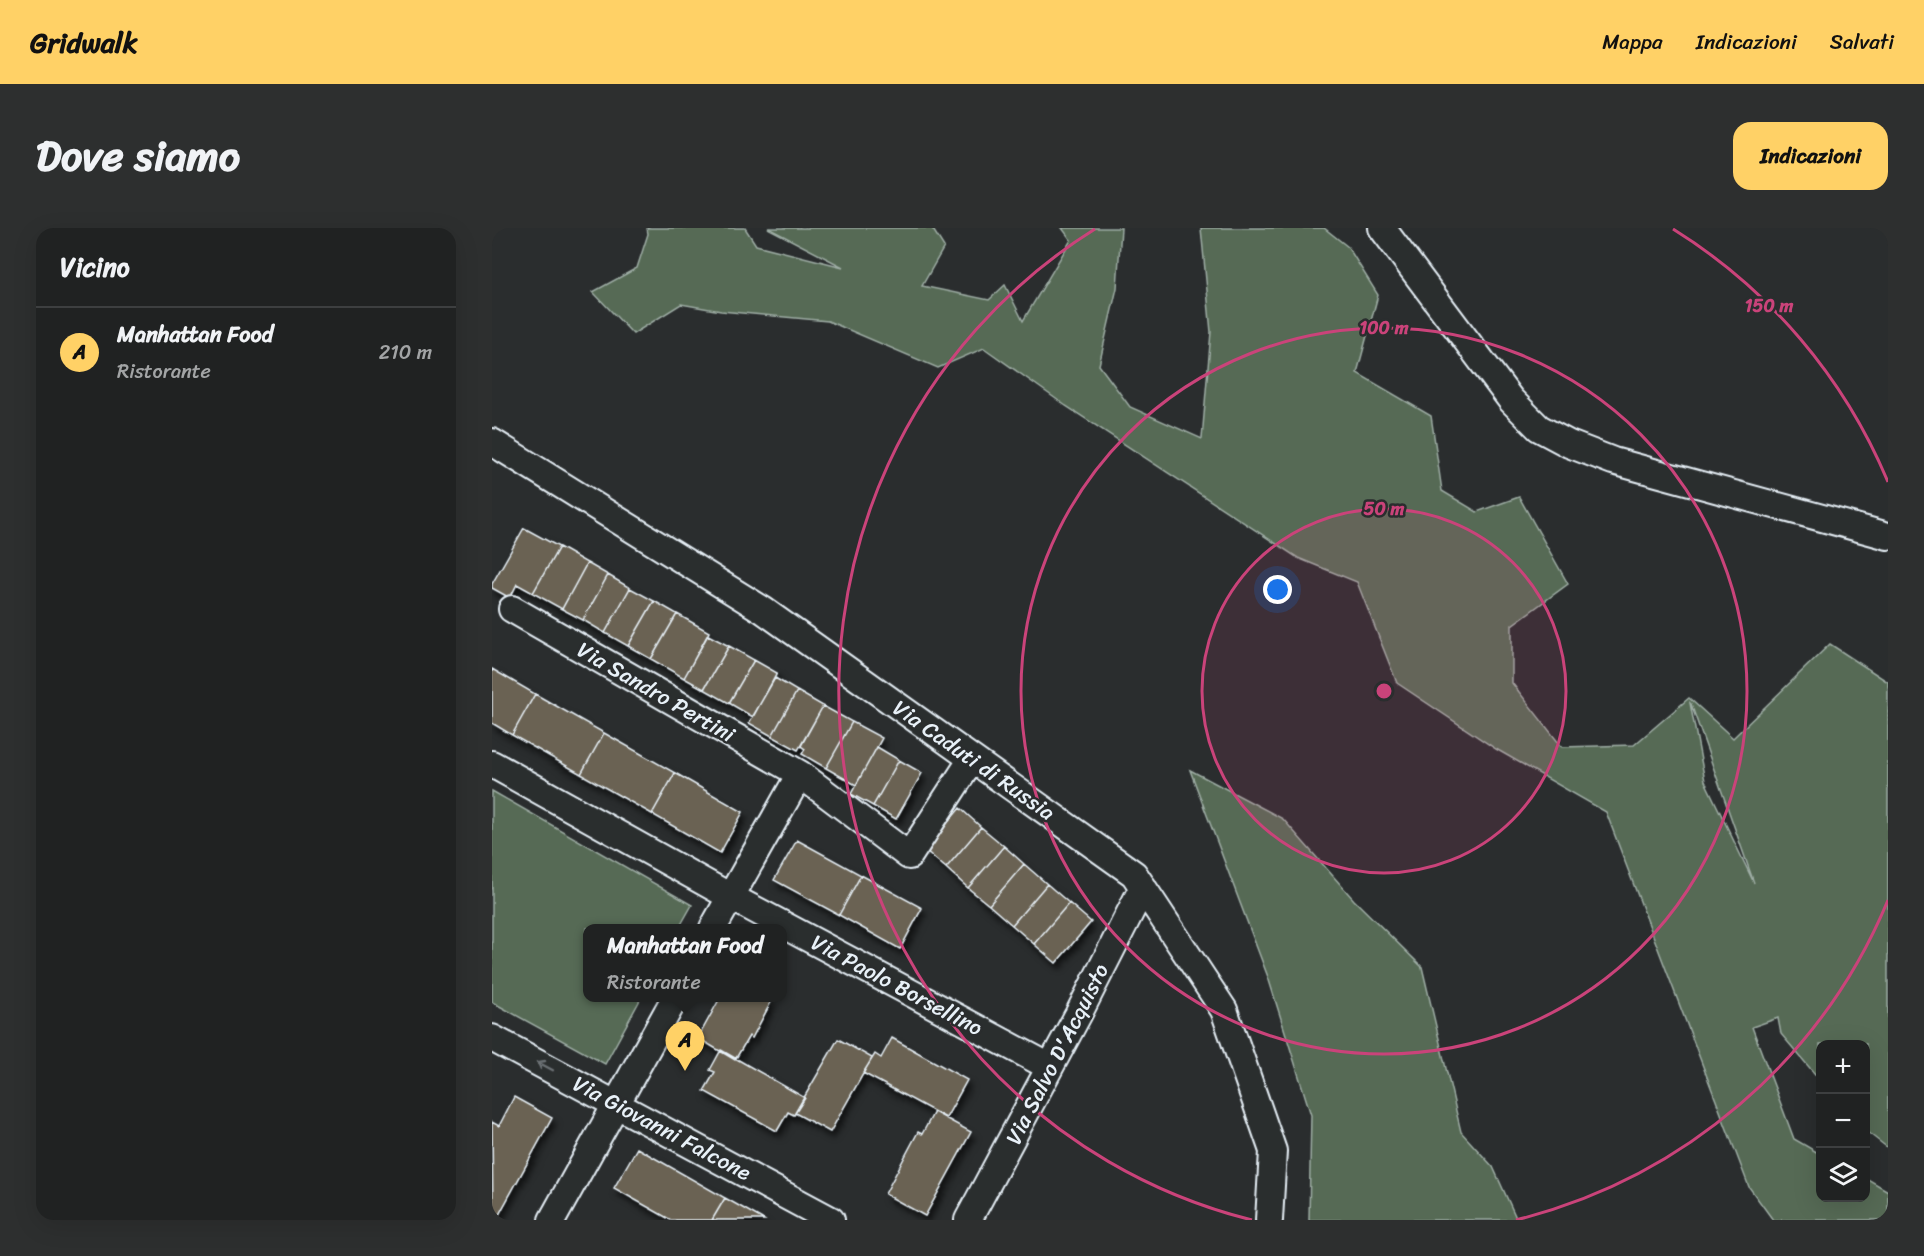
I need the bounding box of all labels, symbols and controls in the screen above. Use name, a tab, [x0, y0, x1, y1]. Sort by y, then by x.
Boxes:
text: Gridwalk	[30, 18, 138, 67]
text: Mappa	[1602, 23, 1663, 61]
text: Indicazioni	[1696, 23, 1797, 61]
text: Salvati	[1830, 23, 1894, 61]
text: Dove siamo	[36, 119, 240, 193]
button: Indicazioni	[1733, 122, 1888, 190]
text: Vicino	[60, 244, 130, 290]
text: 150 m	[1745, 290, 1793, 322]
text: 100 m	[1360, 312, 1409, 344]
text: Manhattan Food	[117, 315, 273, 354]
text: A	[73, 335, 86, 370]
text: 210 m	[379, 335, 432, 370]
text: Ristorante	[117, 354, 211, 389]
text: 50 m	[1364, 493, 1405, 525]
your location	[1263, 575, 1292, 604]
street label: Via Sandro Pertini	[569, 631, 743, 754]
centre of rings	[1374, 681, 1394, 701]
street label: Via Caduti di Russia	[884, 689, 1064, 831]
street label: Via Paolo Borsellino	[804, 923, 990, 1047]
popup	[583, 924, 787, 1002]
text: Manhattan Food	[607, 926, 763, 965]
street label: Via Salvo D'Acquisto	[994, 956, 1120, 1152]
text: Ristorante	[607, 965, 701, 1000]
pin: A	[666, 1022, 704, 1071]
map controls	[1816, 1040, 1870, 1202]
button: +	[1816, 1040, 1870, 1094]
one-way arrow	[537, 1060, 555, 1071]
street label: Via Giovanni Falcone	[566, 1064, 759, 1192]
button: −	[1816, 1094, 1870, 1148]
button: layers	[1816, 1148, 1870, 1202]

